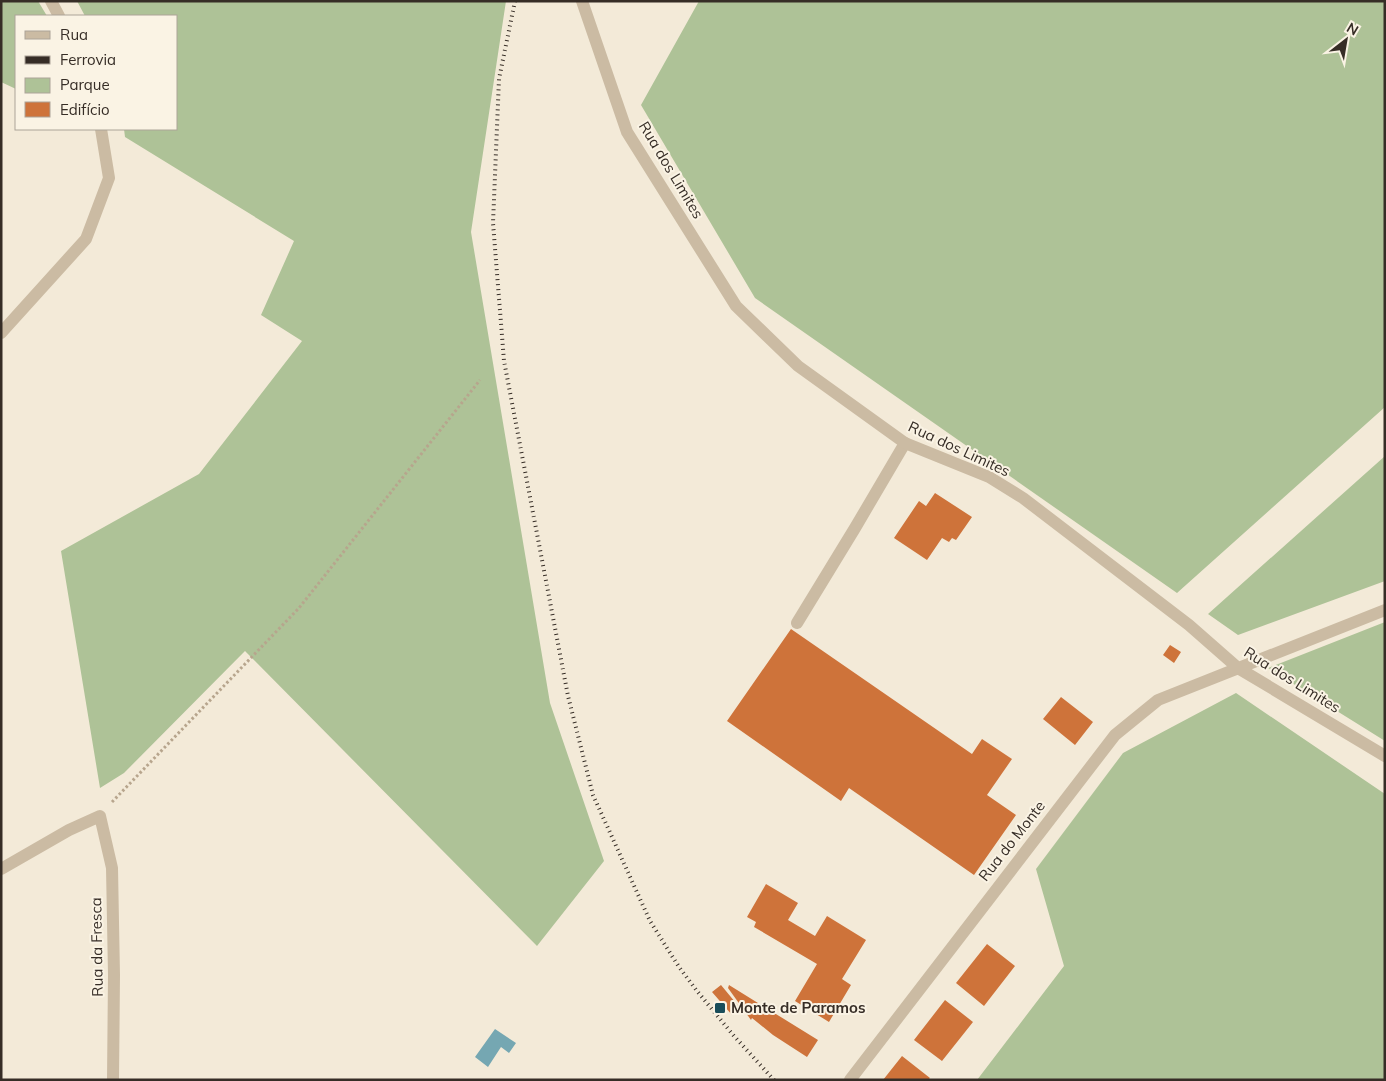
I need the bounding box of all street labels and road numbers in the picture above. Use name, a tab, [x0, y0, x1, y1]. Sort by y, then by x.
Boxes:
street label: Rua dos Limites	[635, 118, 708, 222]
street label: Rua dos Limites	[905, 417, 1013, 480]
street label: Rua dos Limites	[1241, 642, 1344, 717]
street label: Rua do Monte	[974, 797, 1049, 885]
street label: Rua da Fresca	[86, 897, 107, 997]

